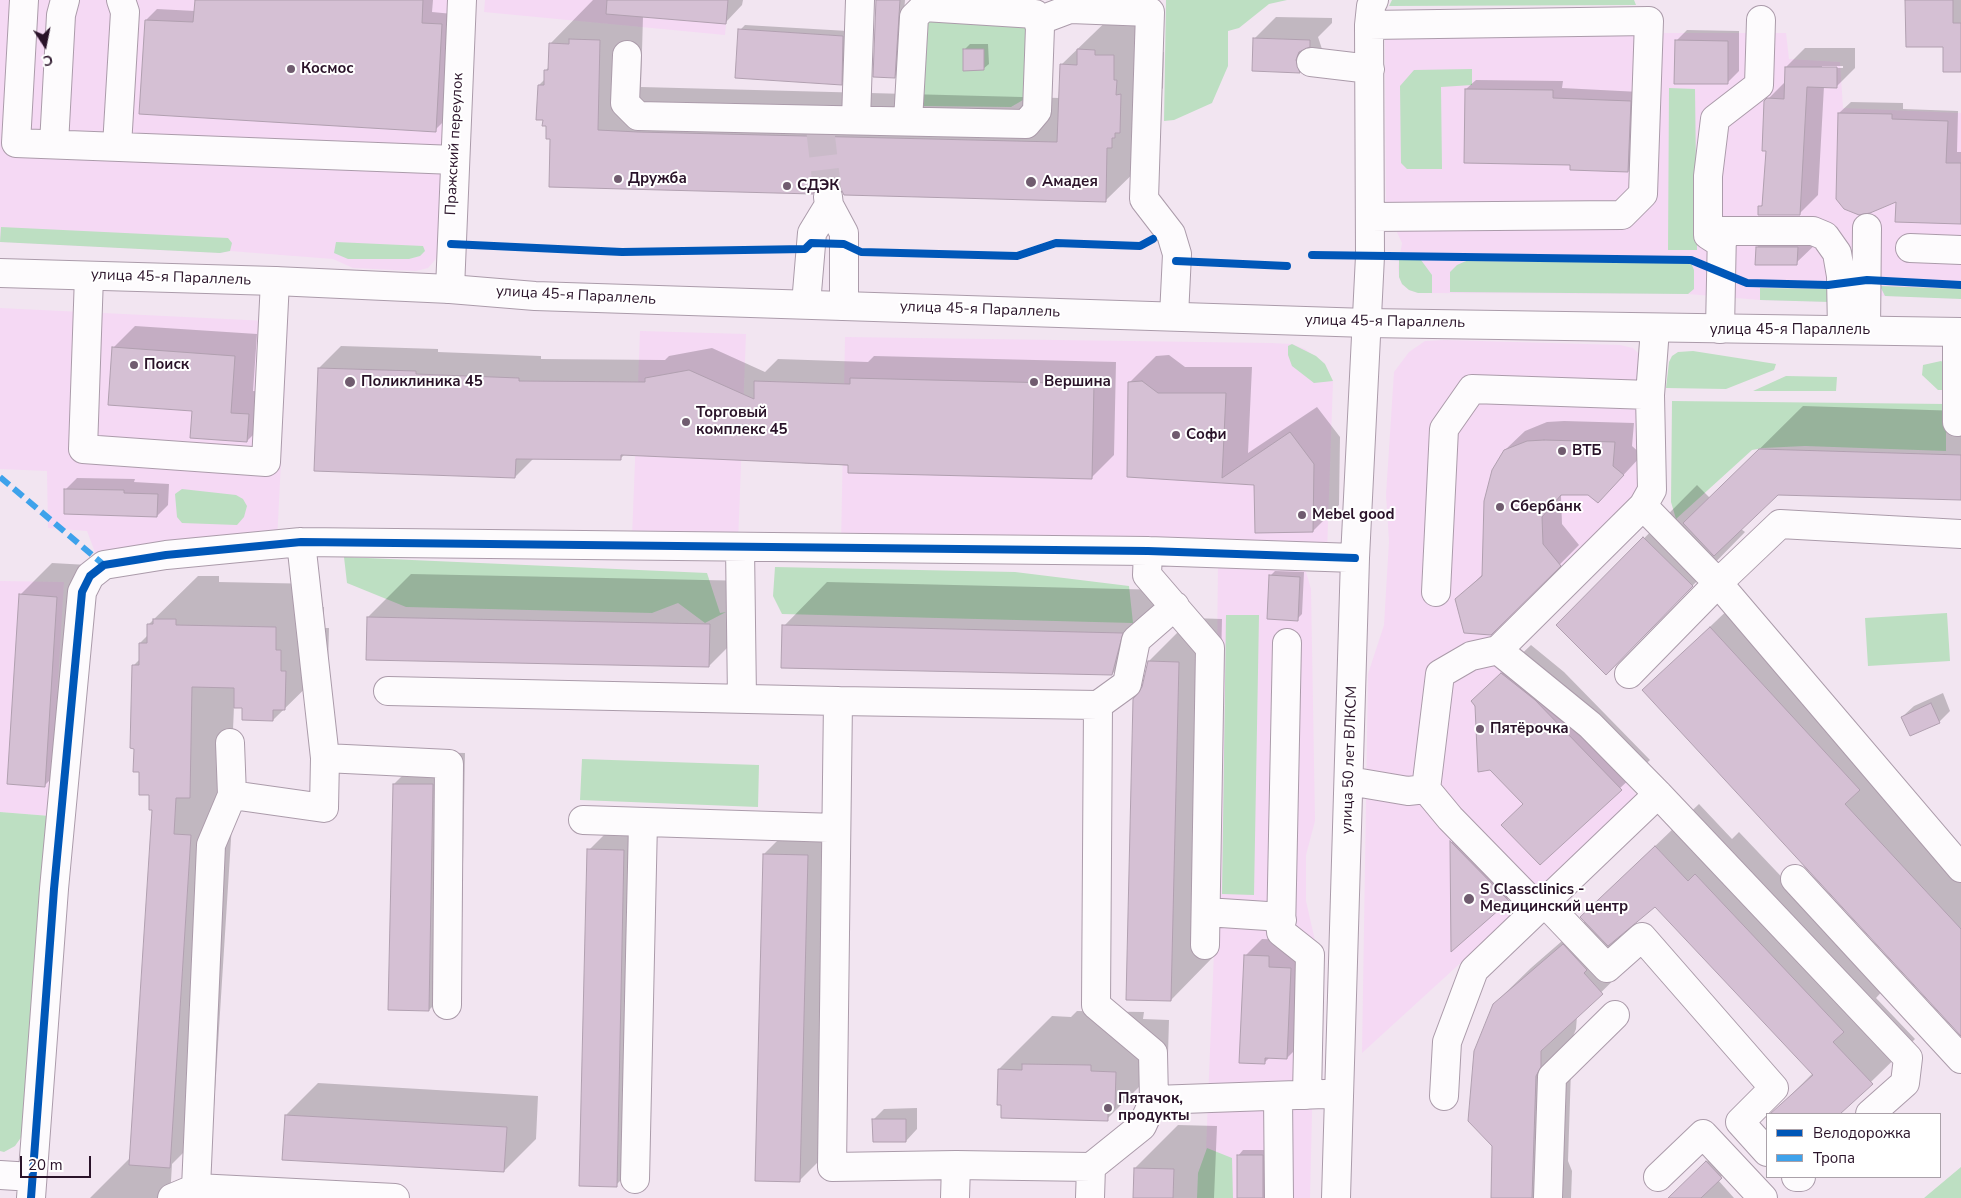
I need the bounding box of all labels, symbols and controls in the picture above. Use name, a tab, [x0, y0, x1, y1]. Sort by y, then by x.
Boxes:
north arrow	[20, 20, 70, 70]
text: С	[41, 50, 54, 70]
place label: Космос	[301, 60, 354, 78]
marker: Космос	[285, 63, 297, 75]
street label: Пражский переулок	[442, 72, 468, 216]
place label: Дружба	[628, 170, 687, 188]
marker: Дружба	[612, 173, 624, 185]
place label: Амадея	[1042, 173, 1098, 191]
marker: Амадея	[1024, 175, 1038, 189]
place label: СДЭК	[797, 177, 839, 195]
marker: СДЭК	[781, 180, 793, 192]
street label: улица 45-я Параллель	[91, 266, 251, 290]
street label: улица 45-я Параллель	[495, 283, 657, 309]
street label: улица 45-я Параллель	[900, 298, 1060, 322]
street label: улица 45-я Параллель	[1305, 312, 1465, 332]
street label: улица 45-я Параллель	[1710, 321, 1870, 339]
place label: Поиск	[144, 356, 189, 374]
marker: Поиск	[128, 359, 140, 371]
place label: Поликлиника 45	[361, 373, 483, 391]
place label: Вершина	[1044, 373, 1111, 391]
marker: Поликлиника 45	[343, 375, 357, 389]
marker: Вершина	[1028, 376, 1040, 388]
place label: Торговый комплекс 45	[696, 404, 788, 439]
marker: Торговый комплекс 45	[680, 416, 692, 428]
place label: Софи	[1186, 426, 1227, 444]
marker: Софи	[1170, 429, 1182, 441]
place label: ВТБ	[1572, 442, 1602, 460]
marker: ВТБ	[1556, 445, 1568, 457]
place label: Сбербанк	[1510, 498, 1581, 516]
marker: Сбербанк	[1494, 501, 1506, 513]
place label: Mebel good	[1312, 506, 1394, 524]
marker: Mebel good	[1296, 509, 1308, 521]
street label: улица 50 лет ВЛКСМ	[1338, 686, 1362, 834]
place label: Пятёрочка	[1490, 720, 1569, 738]
marker: Пятёрочка	[1474, 723, 1486, 735]
place label: S Classclinics - Медицинский центр	[1480, 881, 1628, 916]
marker: S Classclinics - Медицинский центр	[1462, 892, 1476, 906]
place label: Пятачок, продукты	[1118, 1090, 1190, 1125]
marker: Пятачок, продукты	[1102, 1102, 1114, 1114]
legend	[1766, 1113, 1941, 1178]
text: Велодорожка	[1813, 1123, 1911, 1143]
scale bar	[22, 1146, 94, 1178]
text: Тропа	[1813, 1148, 1855, 1168]
text: 20 m	[28, 1155, 63, 1175]

